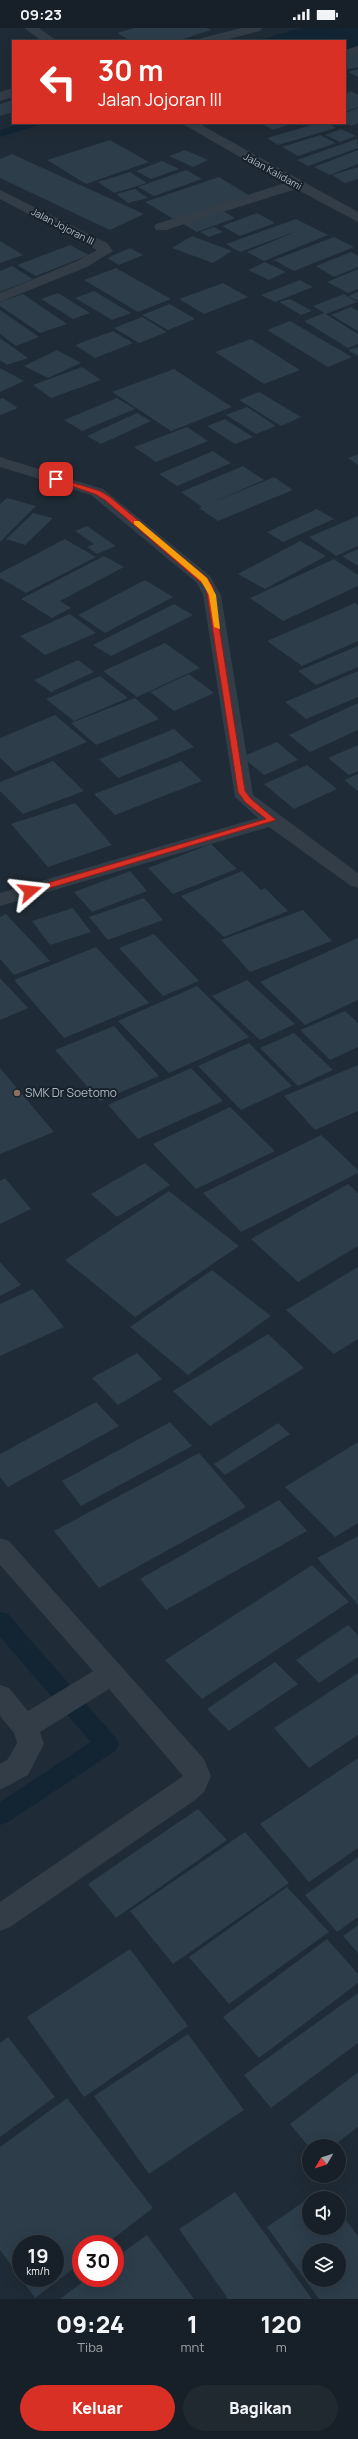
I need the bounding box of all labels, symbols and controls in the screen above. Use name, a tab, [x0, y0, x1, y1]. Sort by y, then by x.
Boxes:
text: 09:23	[20, 4, 62, 25]
text: 30 m	[98, 51, 163, 89]
icon: left	[32, 56, 84, 108]
text: Jalan Jojoran III	[98, 87, 222, 111]
street label: Jalan Kalidami	[241, 149, 305, 193]
street label: Jalan Jojoran III	[29, 204, 97, 248]
pin	[39, 462, 73, 496]
icon: arrive	[45, 468, 67, 490]
position arrow	[9, 870, 51, 912]
place label: SMK Dr Soetomo	[25, 1084, 117, 1101]
marker: SMK Dr Soetomo	[12, 1088, 22, 1098]
north arrow	[302, 2139, 346, 2183]
map controls	[302, 2139, 346, 2287]
button: sound	[302, 2191, 346, 2235]
speed limit sign: 30	[72, 2235, 124, 2287]
text: 19	[27, 2242, 49, 2269]
button: layers	[302, 2243, 346, 2287]
text: km/h	[26, 2264, 50, 2278]
text: 09:24	[56, 2307, 124, 2340]
text: 1	[187, 2307, 198, 2340]
text: 120	[260, 2307, 302, 2340]
text: Tiba	[77, 2338, 103, 2356]
text: mnt	[180, 2338, 204, 2356]
text: m	[276, 2338, 287, 2356]
button: Keluar	[20, 2385, 175, 2431]
button: Bagikan	[183, 2385, 338, 2431]

